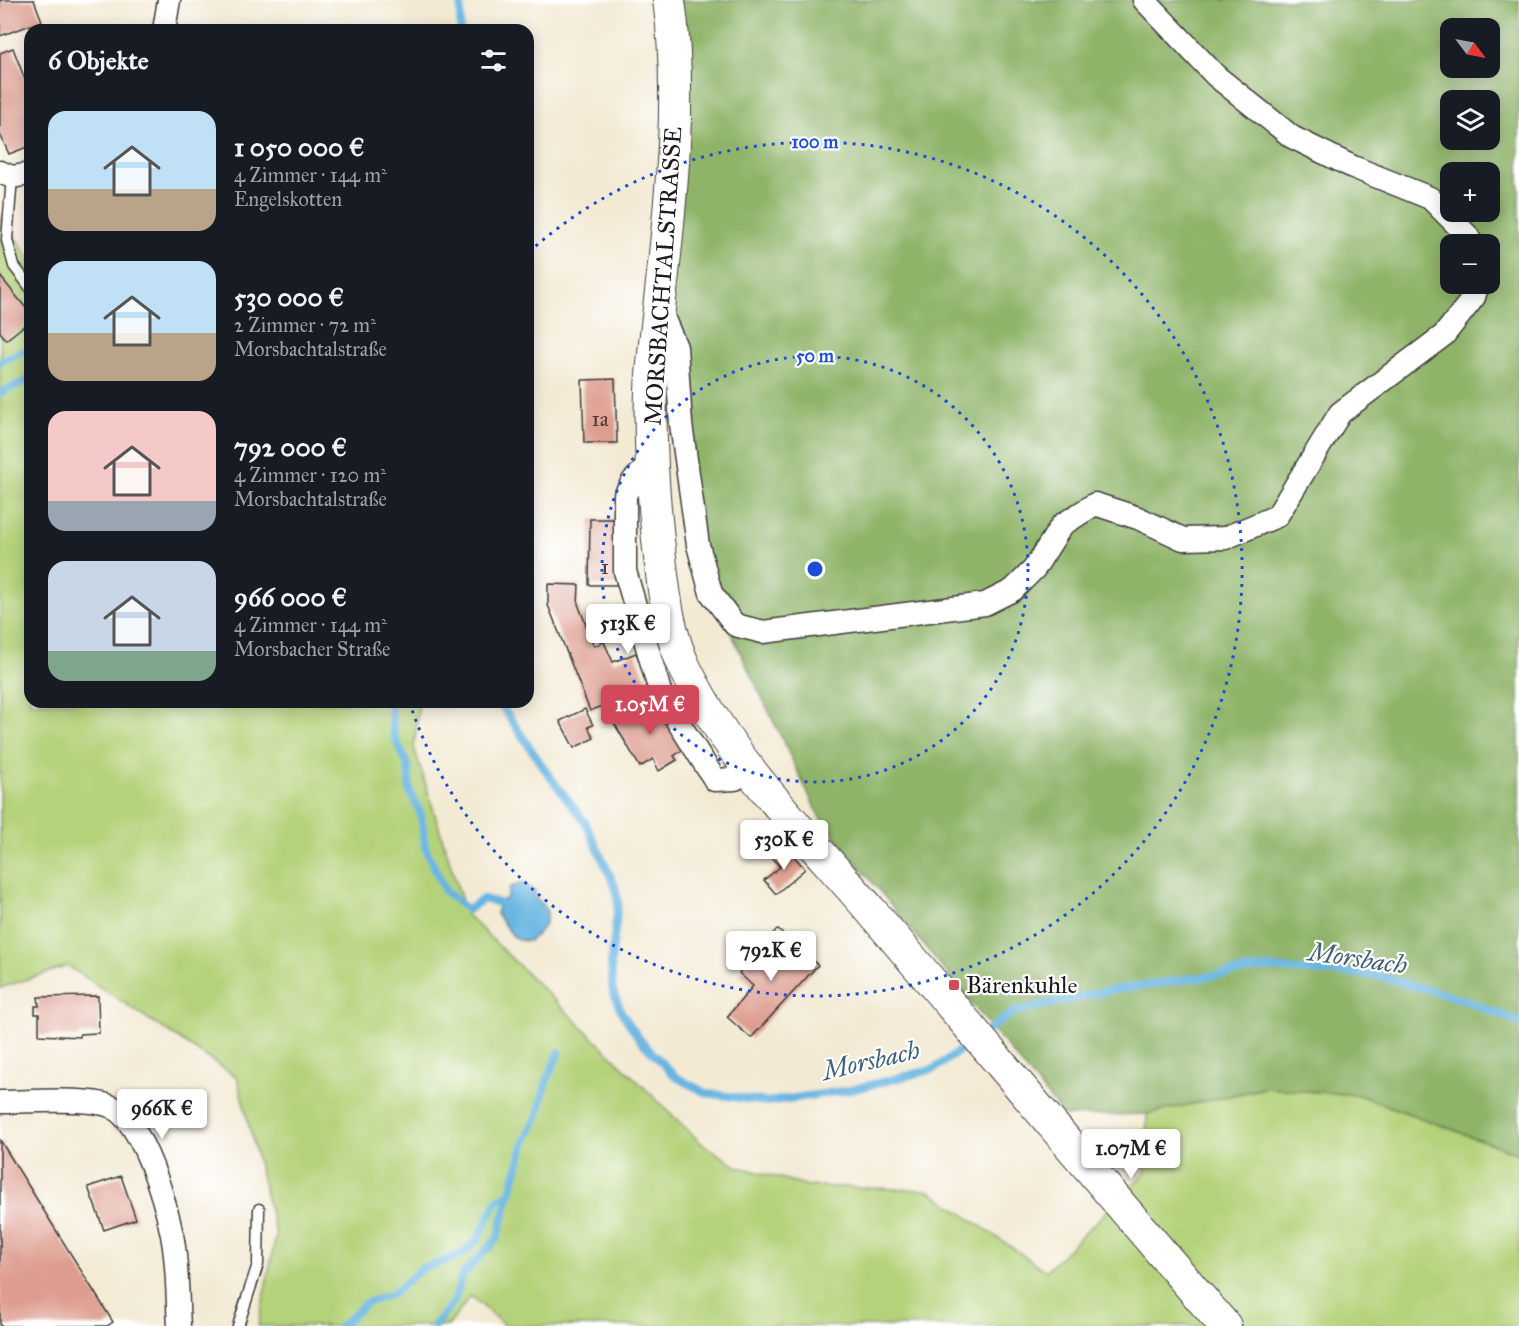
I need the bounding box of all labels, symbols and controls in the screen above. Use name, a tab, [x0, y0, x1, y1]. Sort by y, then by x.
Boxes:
north arrow	[1440, 18, 1500, 78]
map controls	[1440, 18, 1500, 294]
text: 6 Objekte	[48, 44, 148, 76]
icon: filters	[477, 44, 510, 77]
button: layers	[1440, 90, 1500, 150]
street label: MORSBACHTALSTRASSE	[638, 125, 688, 427]
text: 1 050 000 €	[234, 131, 365, 163]
text: 100 m	[792, 131, 839, 153]
icon: home	[96, 135, 168, 207]
button: +	[1440, 162, 1500, 222]
text: 4 Zimmer · 144 m²	[234, 163, 387, 187]
text: Engelskotten	[234, 187, 342, 211]
button: −	[1440, 234, 1500, 294]
text: 530 000 €	[234, 281, 344, 313]
icon: home	[96, 285, 168, 357]
text: 2 Zimmer · 72 m²	[234, 313, 376, 337]
text: Morsbachtalstraße	[234, 337, 387, 361]
text: 50 m	[796, 345, 835, 367]
house number: 1a	[591, 406, 609, 432]
text: 792 000 €	[234, 431, 347, 463]
icon: home	[96, 435, 168, 507]
text: 4 Zimmer · 120 m²	[234, 463, 386, 487]
text: Morsbachtalstraße	[234, 487, 387, 511]
house number: 1	[601, 554, 609, 580]
centre of rings	[805, 559, 825, 579]
text: 966 000 €	[234, 581, 347, 613]
icon: home	[96, 585, 168, 657]
pin: 513K €	[579, 604, 677, 655]
text: 513K €	[600, 611, 656, 635]
text: 4 Zimmer · 144 m²	[234, 613, 387, 637]
text: Morsbacher Straße	[234, 637, 390, 661]
pin: 1.05M €	[595, 685, 705, 736]
text: 1.05M €	[615, 692, 685, 716]
pin: 530K €	[735, 820, 833, 871]
text: 530K €	[754, 827, 814, 851]
pin: 792K €	[722, 931, 820, 982]
water label: Morsbach	[1304, 935, 1410, 981]
text: 792K €	[740, 938, 802, 962]
place label: Bärenkuhle	[966, 970, 1078, 1000]
marker: Bärenkuhle	[947, 978, 961, 992]
water label: Morsbach	[816, 1033, 923, 1087]
pin: 966K €	[113, 1089, 211, 1140]
text: 966K €	[131, 1096, 193, 1120]
pin: 1.07M €	[1076, 1129, 1186, 1180]
text: 1.07M €	[1095, 1136, 1167, 1160]

